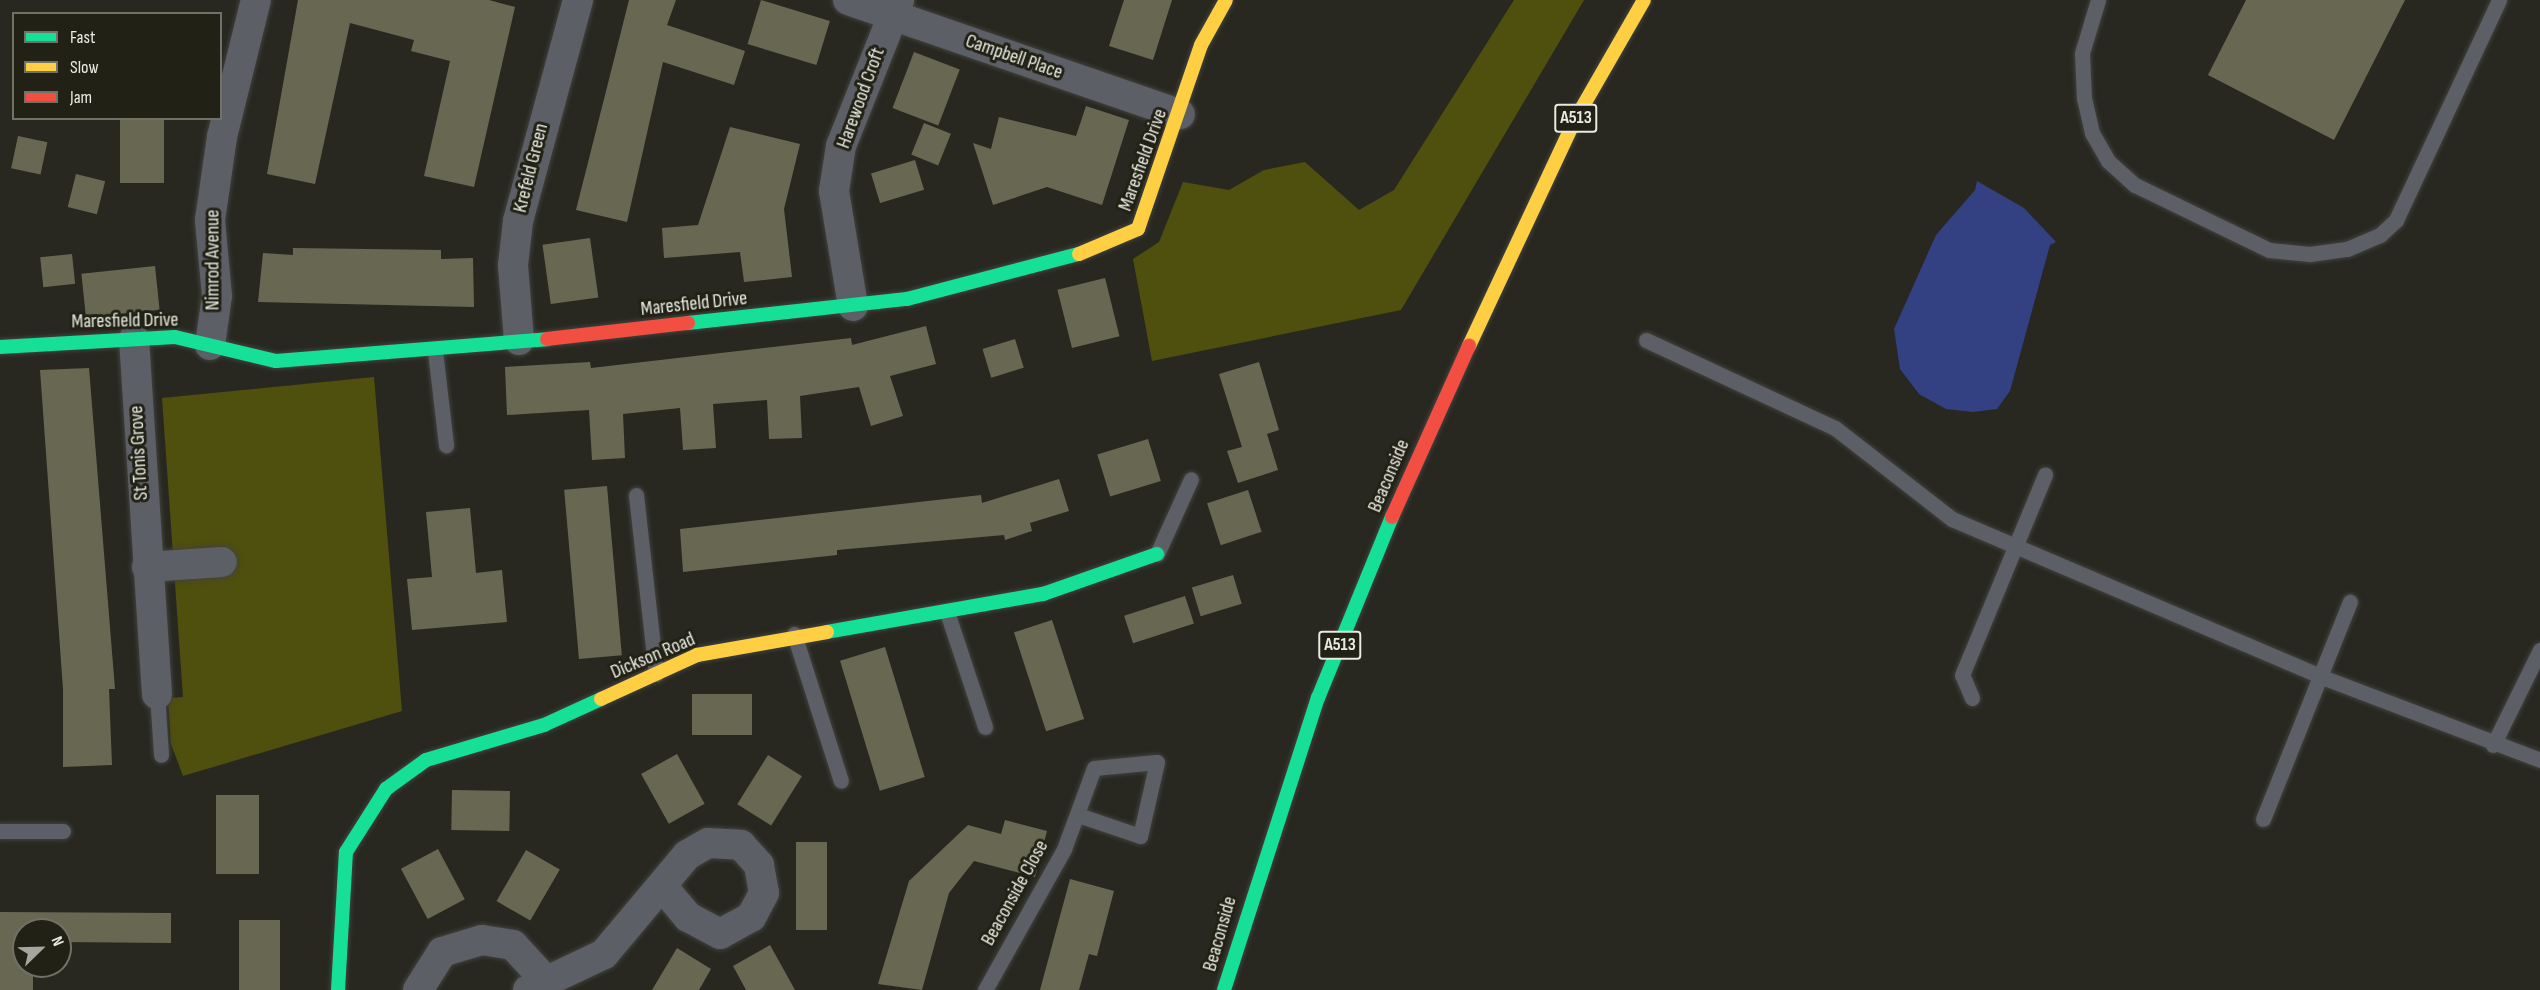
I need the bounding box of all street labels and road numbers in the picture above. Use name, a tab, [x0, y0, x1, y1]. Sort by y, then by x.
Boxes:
street label: Campbell Place	[962, 29, 1066, 85]
street label: Harewood Croft	[832, 44, 890, 152]
road number: A513	[1554, 103, 1598, 133]
street label: Maresfield Drive	[1113, 106, 1173, 214]
street label: Krefeld Green	[508, 121, 554, 215]
street label: Nimrod Avenue	[201, 210, 225, 310]
street label: Maresfield Drive	[639, 286, 749, 322]
street label: Maresfield Drive	[71, 308, 179, 334]
street label: St Tonis Grove	[125, 405, 153, 501]
street label: Beaconside	[1363, 436, 1415, 516]
street label: Dickson Road	[607, 627, 699, 685]
road number: A513	[1318, 630, 1362, 660]
street label: Beaconside Close	[976, 836, 1054, 950]
street label: Beaconside	[1198, 894, 1242, 974]

